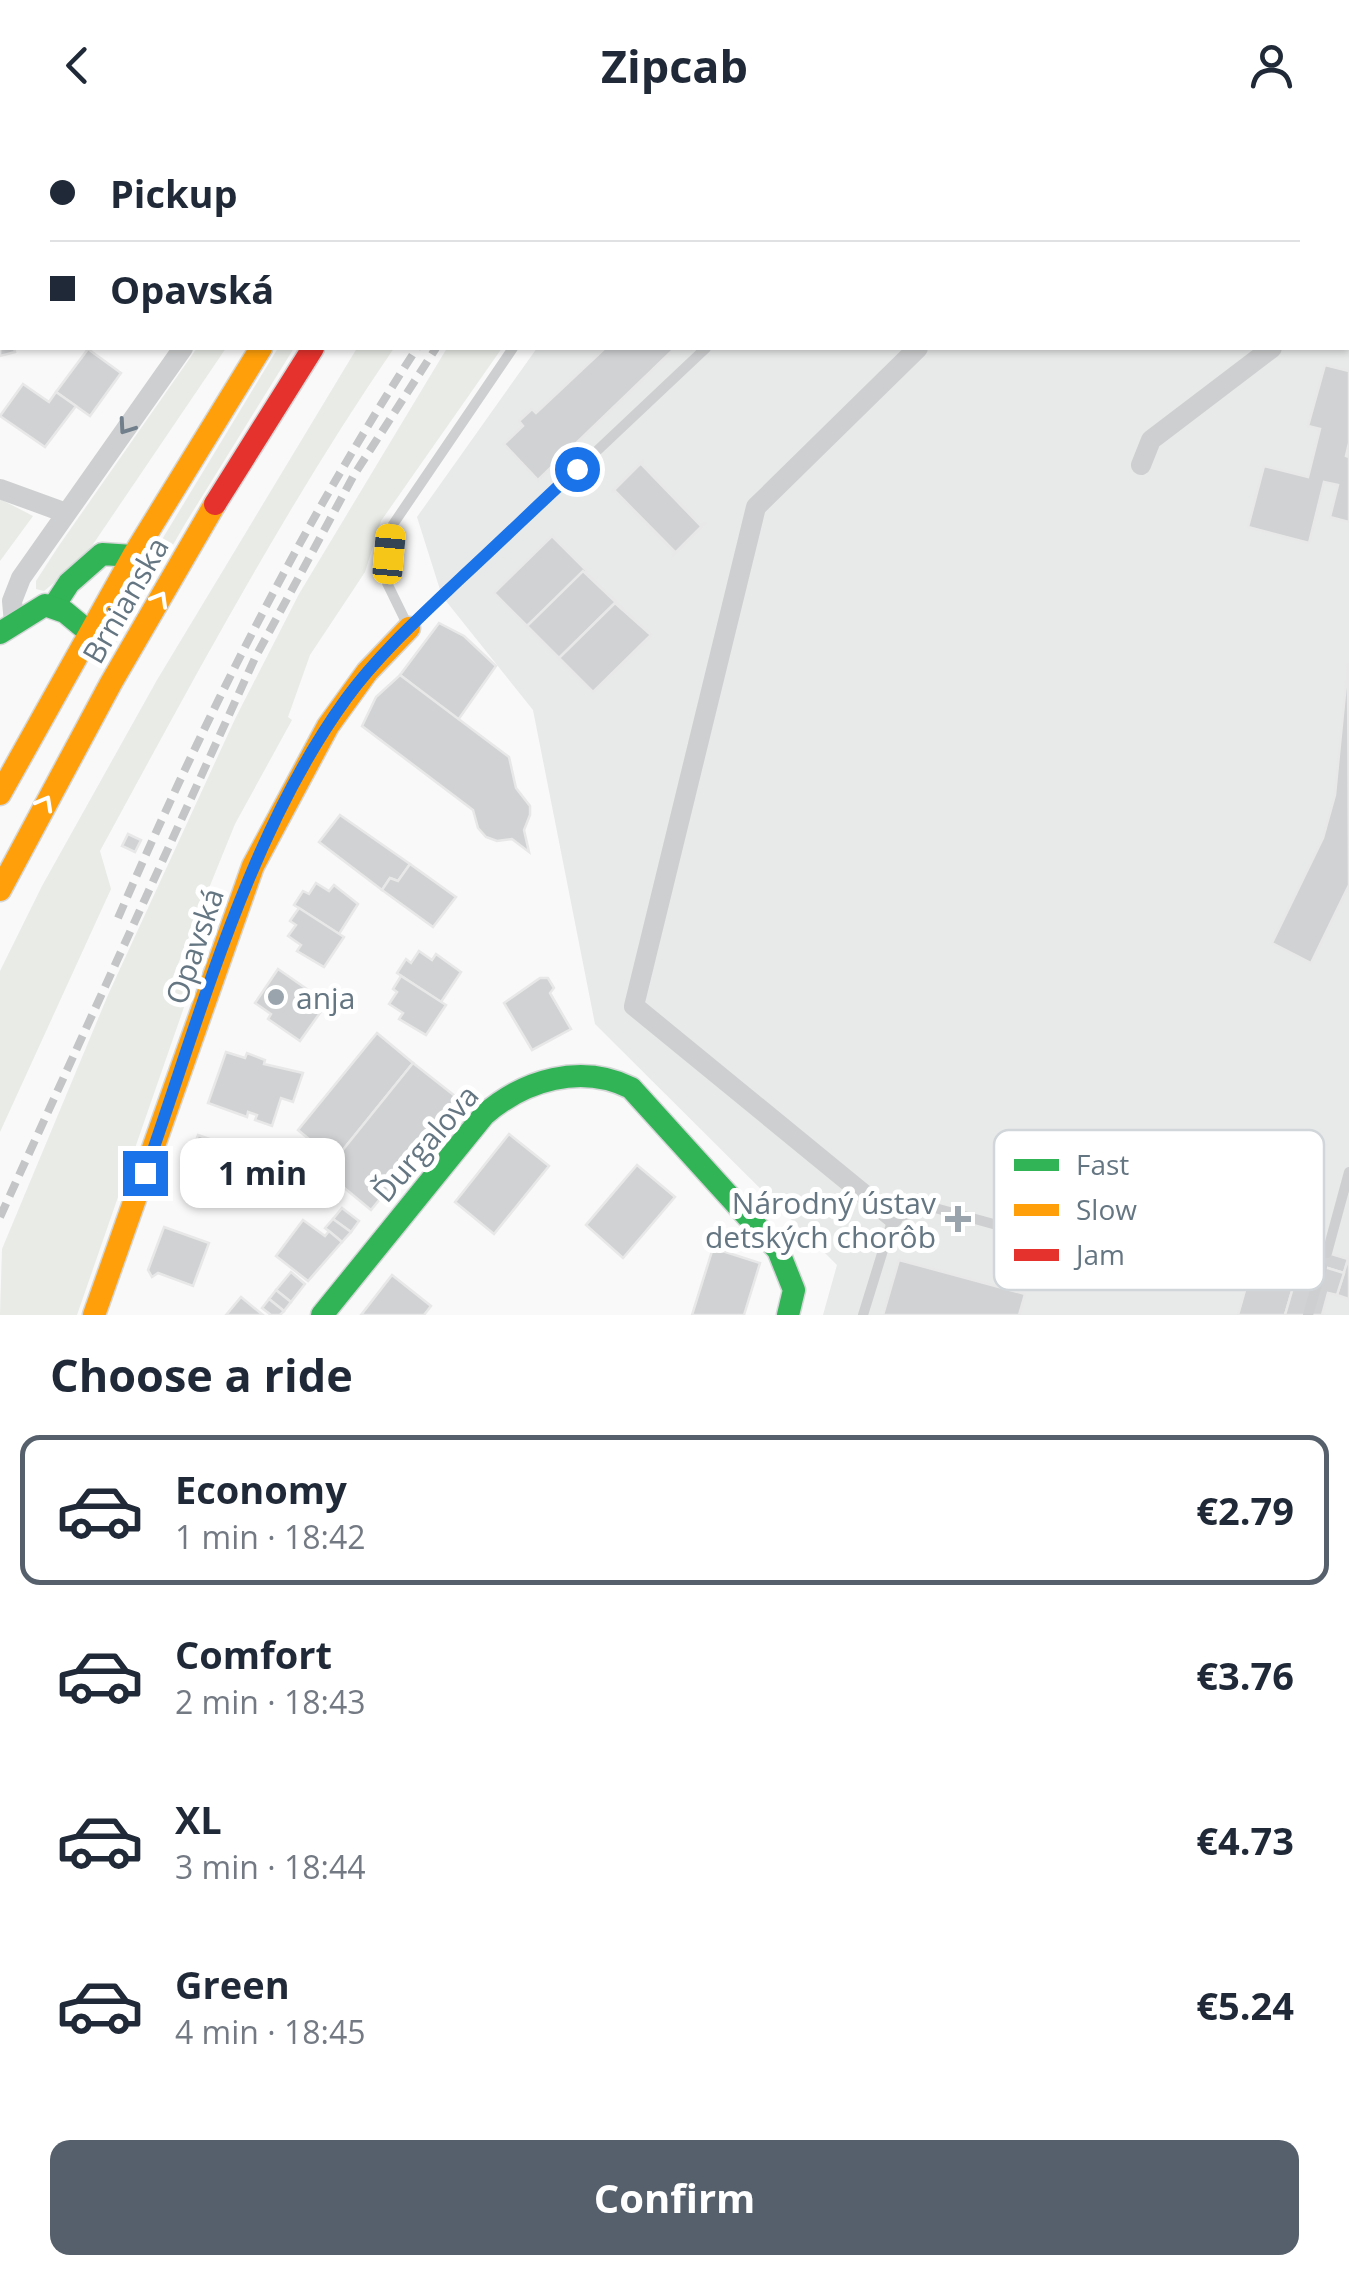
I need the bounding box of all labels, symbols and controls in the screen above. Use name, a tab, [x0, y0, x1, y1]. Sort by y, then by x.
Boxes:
text: Zipcab	[601, 35, 748, 96]
icon: back	[50, 38, 105, 93]
icon: person	[1244, 38, 1299, 93]
text: Pickup	[110, 167, 238, 219]
text: Opavská	[110, 263, 274, 315]
one-way arrow	[120, 416, 139, 435]
route start	[555, 447, 600, 492]
car	[371, 523, 407, 585]
street label: Brnianska	[72, 529, 178, 671]
one-way arrow	[148, 592, 167, 610]
one-way arrow	[33, 796, 53, 814]
street label: Opavská	[155, 883, 233, 1009]
place label: anja	[296, 977, 355, 1018]
marker: anja	[265, 986, 287, 1008]
street label: Ďurgalova	[363, 1076, 487, 1210]
legend	[994, 1130, 1324, 1290]
callout: 1 min	[180, 1138, 345, 1208]
text: Fast	[1076, 1145, 1129, 1183]
route end	[123, 1151, 168, 1196]
text: 1 min	[218, 1151, 307, 1194]
place label: Národný ústav detských chorôb	[705, 1182, 936, 1257]
text: Slow	[1076, 1190, 1137, 1228]
marker: Národný ústav detských chorôb	[945, 1206, 971, 1232]
text: Jam	[1073, 1235, 1125, 1273]
text: Choose a ride	[50, 1344, 353, 1405]
text: Economy	[175, 1463, 347, 1515]
icon: car	[55, 1465, 145, 1555]
text: €2.79	[1196, 1484, 1294, 1536]
text: 1 min · 18:42	[175, 1515, 366, 1558]
text: Comfort	[175, 1628, 332, 1680]
icon: car	[55, 1630, 145, 1720]
text: €3.76	[1196, 1649, 1294, 1701]
text: 2 min · 18:43	[175, 1680, 366, 1723]
text: XL	[175, 1793, 222, 1845]
icon: car	[55, 1795, 145, 1885]
text: €4.73	[1196, 1814, 1294, 1866]
text: 3 min · 18:44	[175, 1845, 366, 1888]
text: Green	[175, 1958, 290, 2010]
icon: car	[55, 1960, 145, 2050]
text: €5.24	[1196, 1979, 1294, 2031]
text: 4 min · 18:45	[175, 2010, 366, 2053]
button: Confirm	[50, 2140, 1299, 2255]

